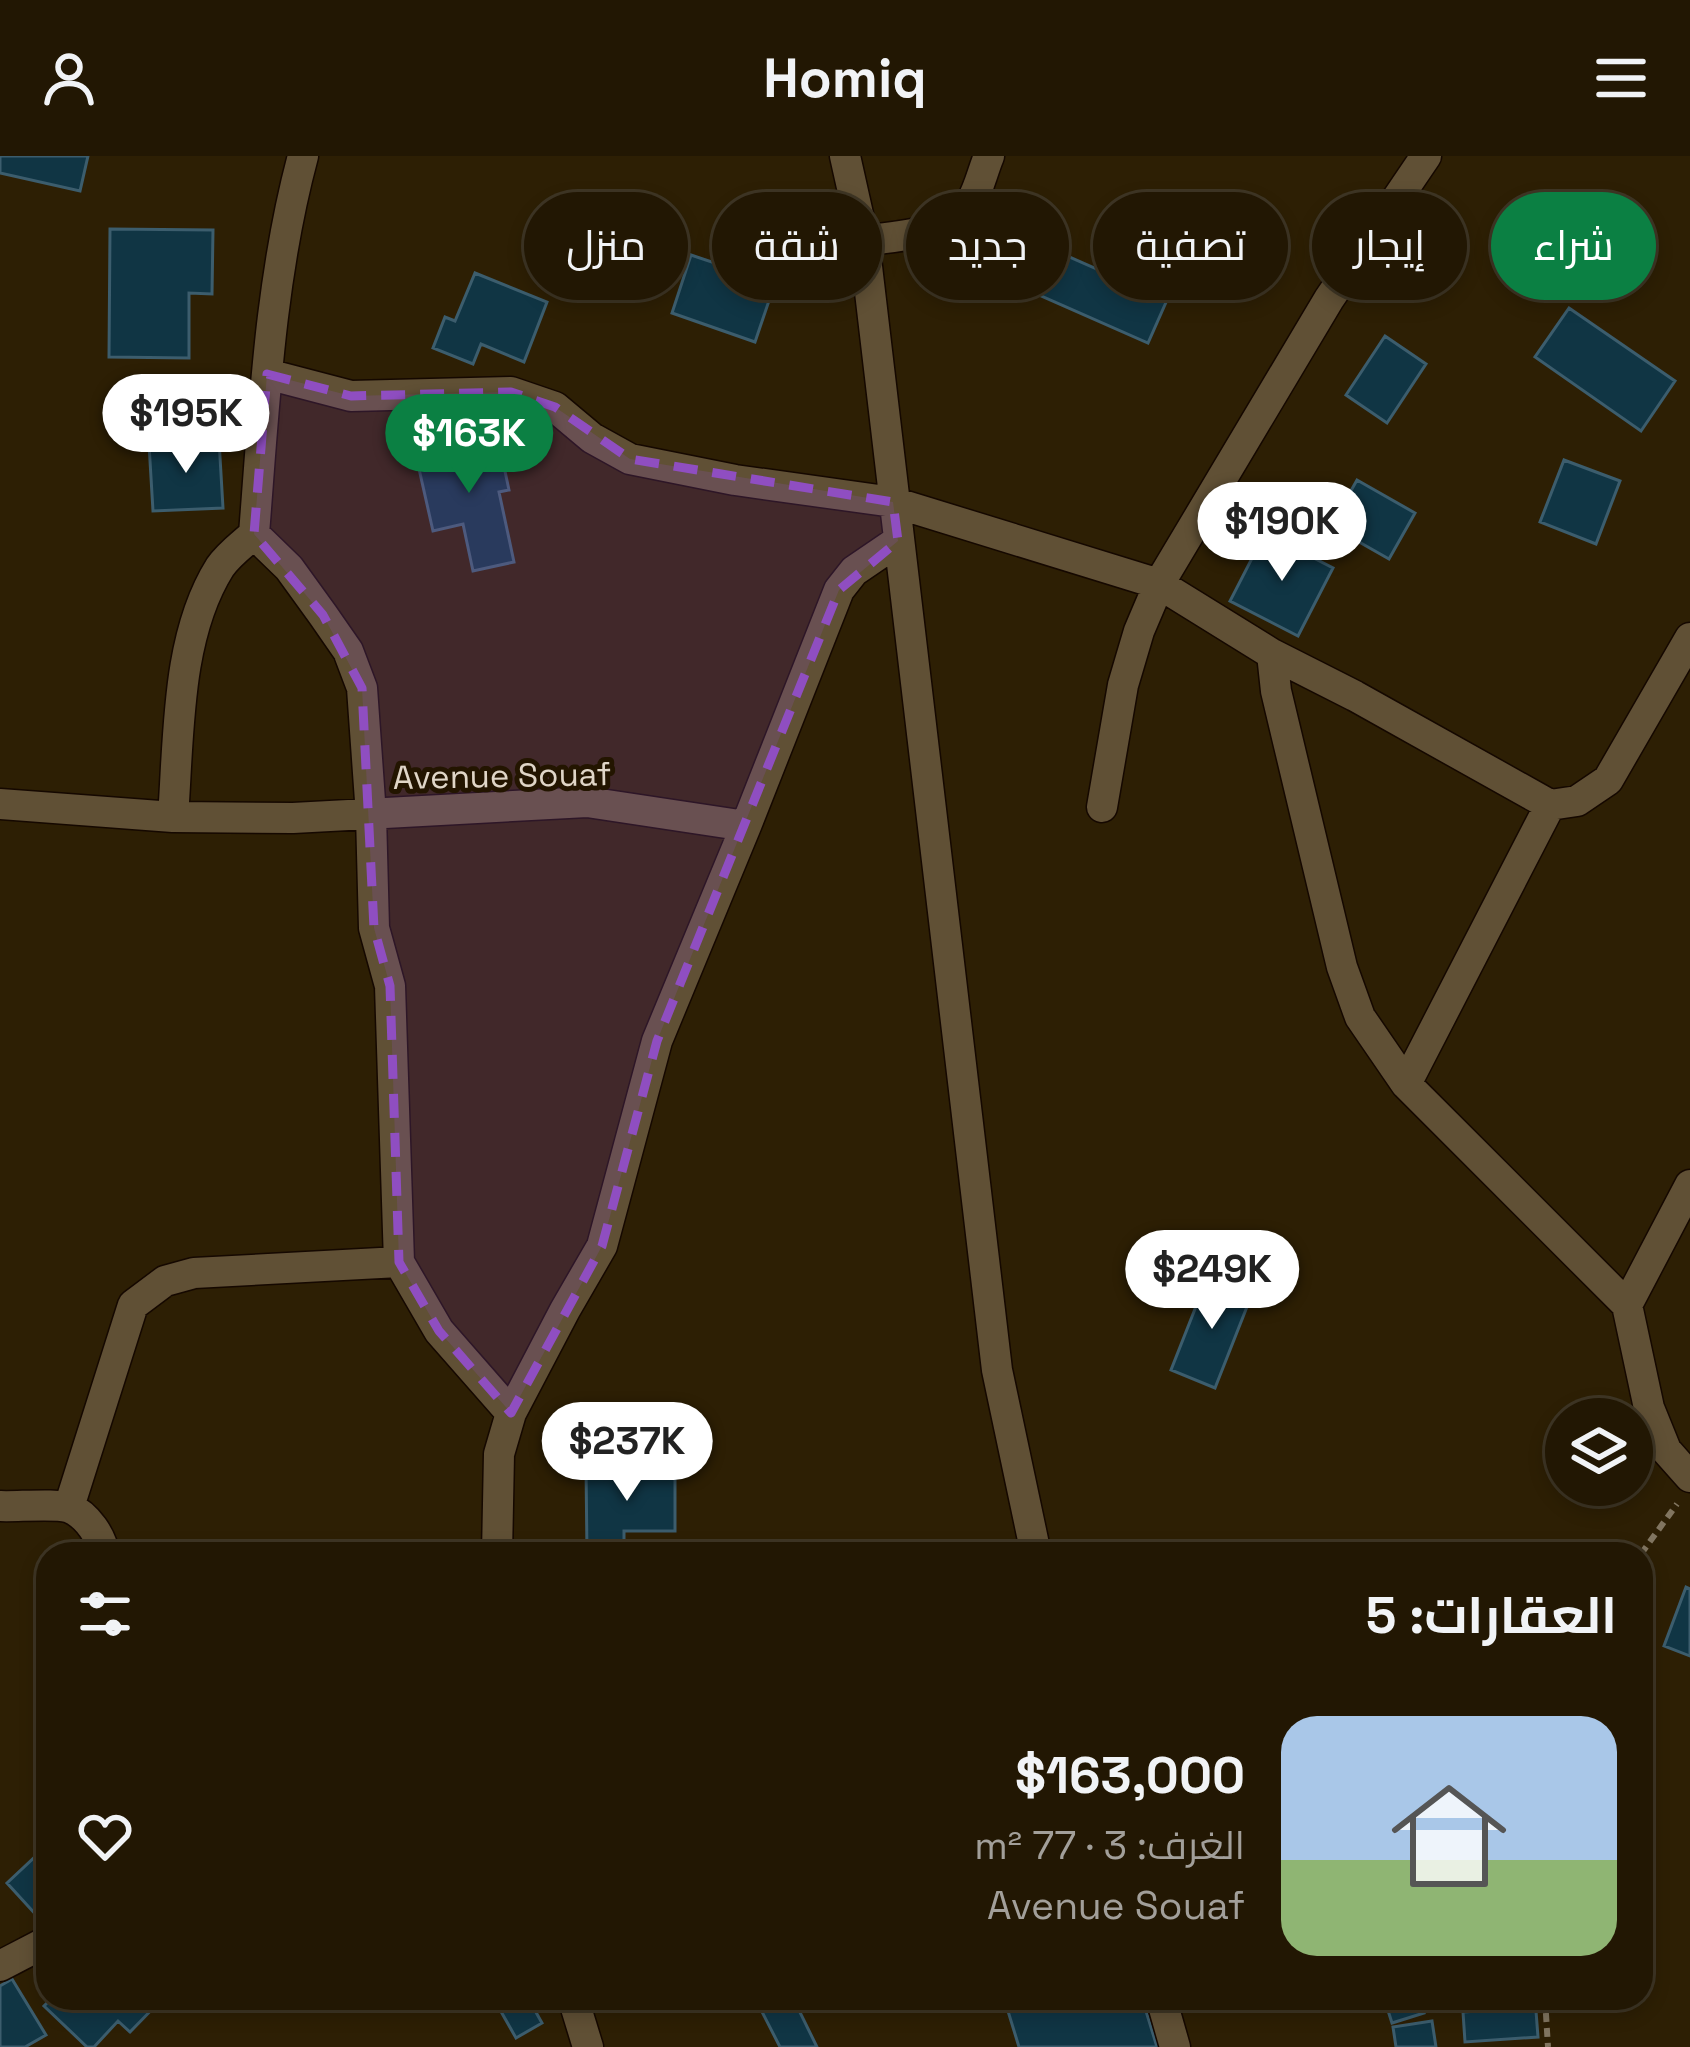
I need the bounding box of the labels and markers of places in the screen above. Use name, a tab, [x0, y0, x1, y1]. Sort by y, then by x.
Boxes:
pin: $195K	[102, 374, 270, 476]
pin: $163K	[385, 394, 553, 496]
pin: $190K	[1198, 482, 1366, 584]
pin: $249K	[1128, 1230, 1296, 1332]
pin: $237K	[543, 1402, 711, 1504]

